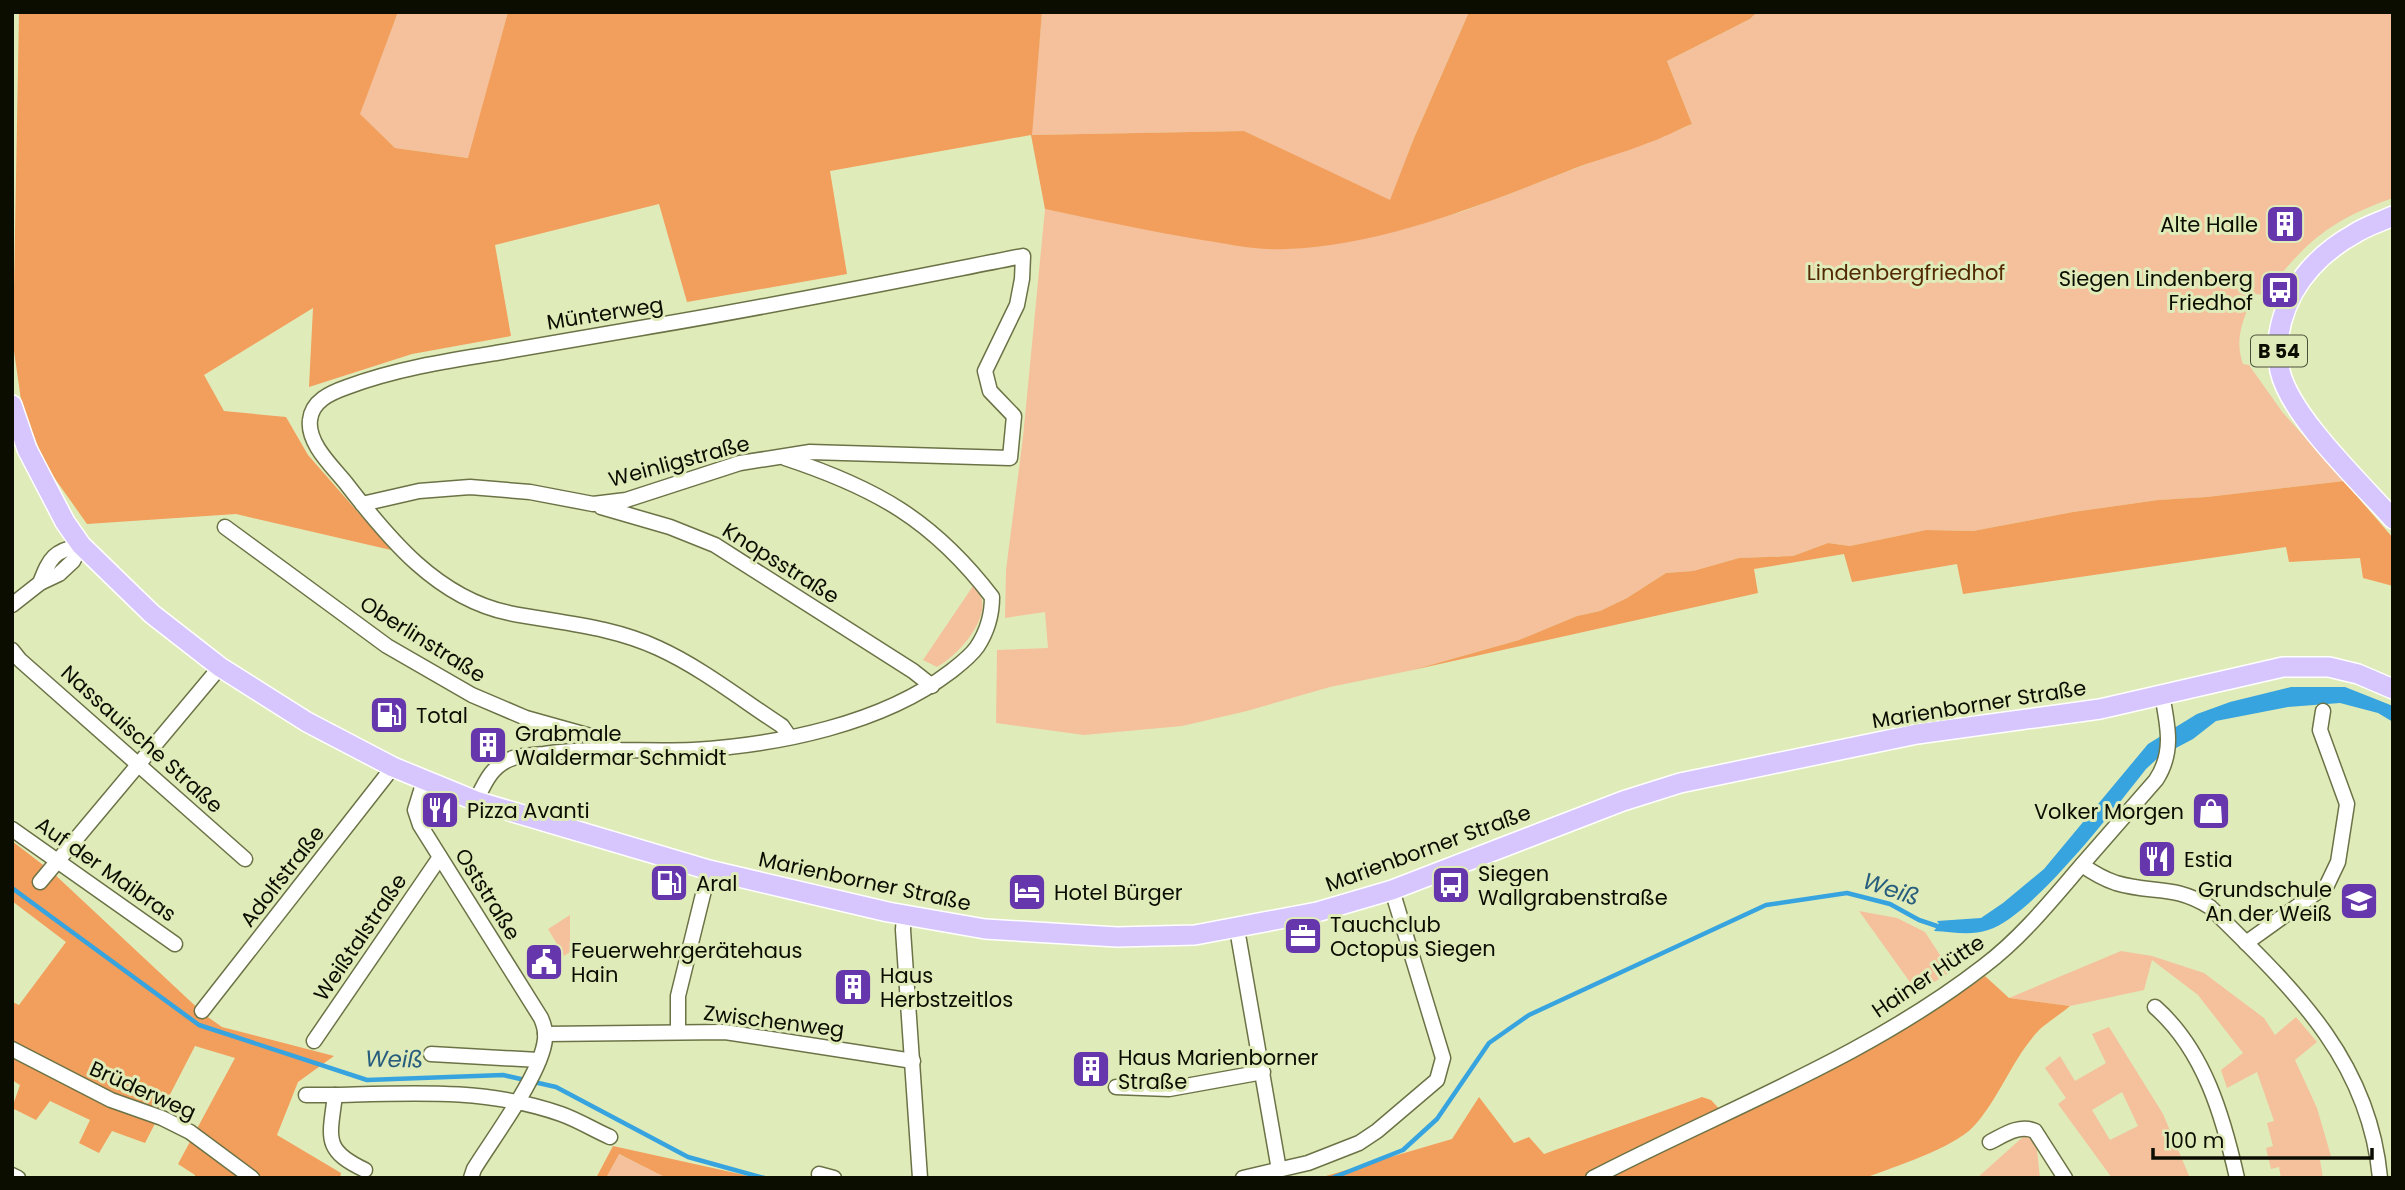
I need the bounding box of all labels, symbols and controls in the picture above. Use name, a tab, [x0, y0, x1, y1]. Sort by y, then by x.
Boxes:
building icon: Alte Halle	[2264, 203, 2306, 245]
place label: Alte Halle	[2160, 210, 2258, 239]
park label: Lindenbergfriedhof	[1807, 258, 2005, 287]
place label: Siegen Lindenberg Friedhof	[2059, 264, 2253, 317]
bus stop icon: Siegen Lindenberg Friedhof	[2259, 269, 2301, 311]
street label: Münterweg	[545, 289, 665, 337]
road number: B 54	[2251, 336, 2307, 366]
street label: Weinligstraße	[605, 428, 753, 494]
street label: Knopsstraße	[717, 516, 845, 610]
street label: Oberlinstraße	[355, 589, 491, 689]
street label: Nassauische Straße	[55, 658, 229, 820]
street label: Marienborner Straße	[1870, 673, 2088, 735]
fuel station icon: Total	[368, 694, 410, 736]
place label: Total	[416, 701, 468, 730]
place label: Grabmale Waldermar Schmidt	[515, 719, 726, 772]
building icon: Grabmale Waldermar Schmidt	[467, 724, 509, 766]
restaurant icon: Pizza Avanti	[419, 789, 461, 831]
shop icon: Volker Morgen	[2190, 790, 2232, 832]
place label: Pizza Avanti	[467, 796, 590, 825]
street label: Marienborner Straße	[1321, 797, 1535, 899]
place label: Volker Morgen	[2034, 797, 2184, 826]
street label: Auf der Maibras	[30, 810, 182, 928]
street label: Adolfstraße	[233, 819, 331, 933]
restaurant icon: Estia	[2136, 838, 2178, 880]
street label: Oststraße	[448, 843, 528, 945]
street label: Marienborner Straße	[756, 844, 974, 918]
place label: Estia	[2184, 845, 2233, 874]
place label: Siegen Wallgrabenstraße	[1478, 859, 1668, 912]
fuel station icon: Aral	[648, 862, 690, 904]
bus stop icon: Siegen Wallgrabenstraße	[1430, 864, 1472, 906]
water label: Weiß	[1859, 865, 1923, 913]
street label: Weißtalstraße	[307, 868, 413, 1006]
place label: Aral	[696, 869, 737, 898]
hotel icon: Hotel Bürger	[1006, 871, 1048, 913]
place label: Grundschule An der Weiß	[2198, 875, 2332, 928]
place label: Hotel Bürger	[1054, 878, 1183, 907]
school or university icon: Grundschule An der Weiß	[2338, 880, 2380, 922]
place label: Tauchclub Octopus Siegen	[1330, 910, 1496, 963]
office icon: Tauchclub Octopus Siegen	[1282, 915, 1324, 957]
street label: Hainer Hütte	[1866, 928, 1990, 1024]
place label: Feuerwehrgerätehaus Hain	[571, 936, 802, 989]
public building icon: Feuerwehrgerätehaus Hain	[523, 941, 565, 983]
place label: Haus Herbstzeitlos	[880, 961, 1013, 1014]
building icon: Haus Herbstzeitlos	[832, 966, 874, 1008]
street label: Zwischenweg	[702, 998, 846, 1044]
water label: Weiß	[365, 1043, 423, 1075]
place label: Haus Marienborner Straße	[1118, 1043, 1318, 1096]
building icon: Haus Marienborner Straße	[1070, 1048, 1112, 1090]
street label: Brüderweg	[85, 1054, 201, 1126]
scale bar	[2153, 1116, 2372, 1160]
text: 100 m	[2164, 1126, 2224, 1155]

